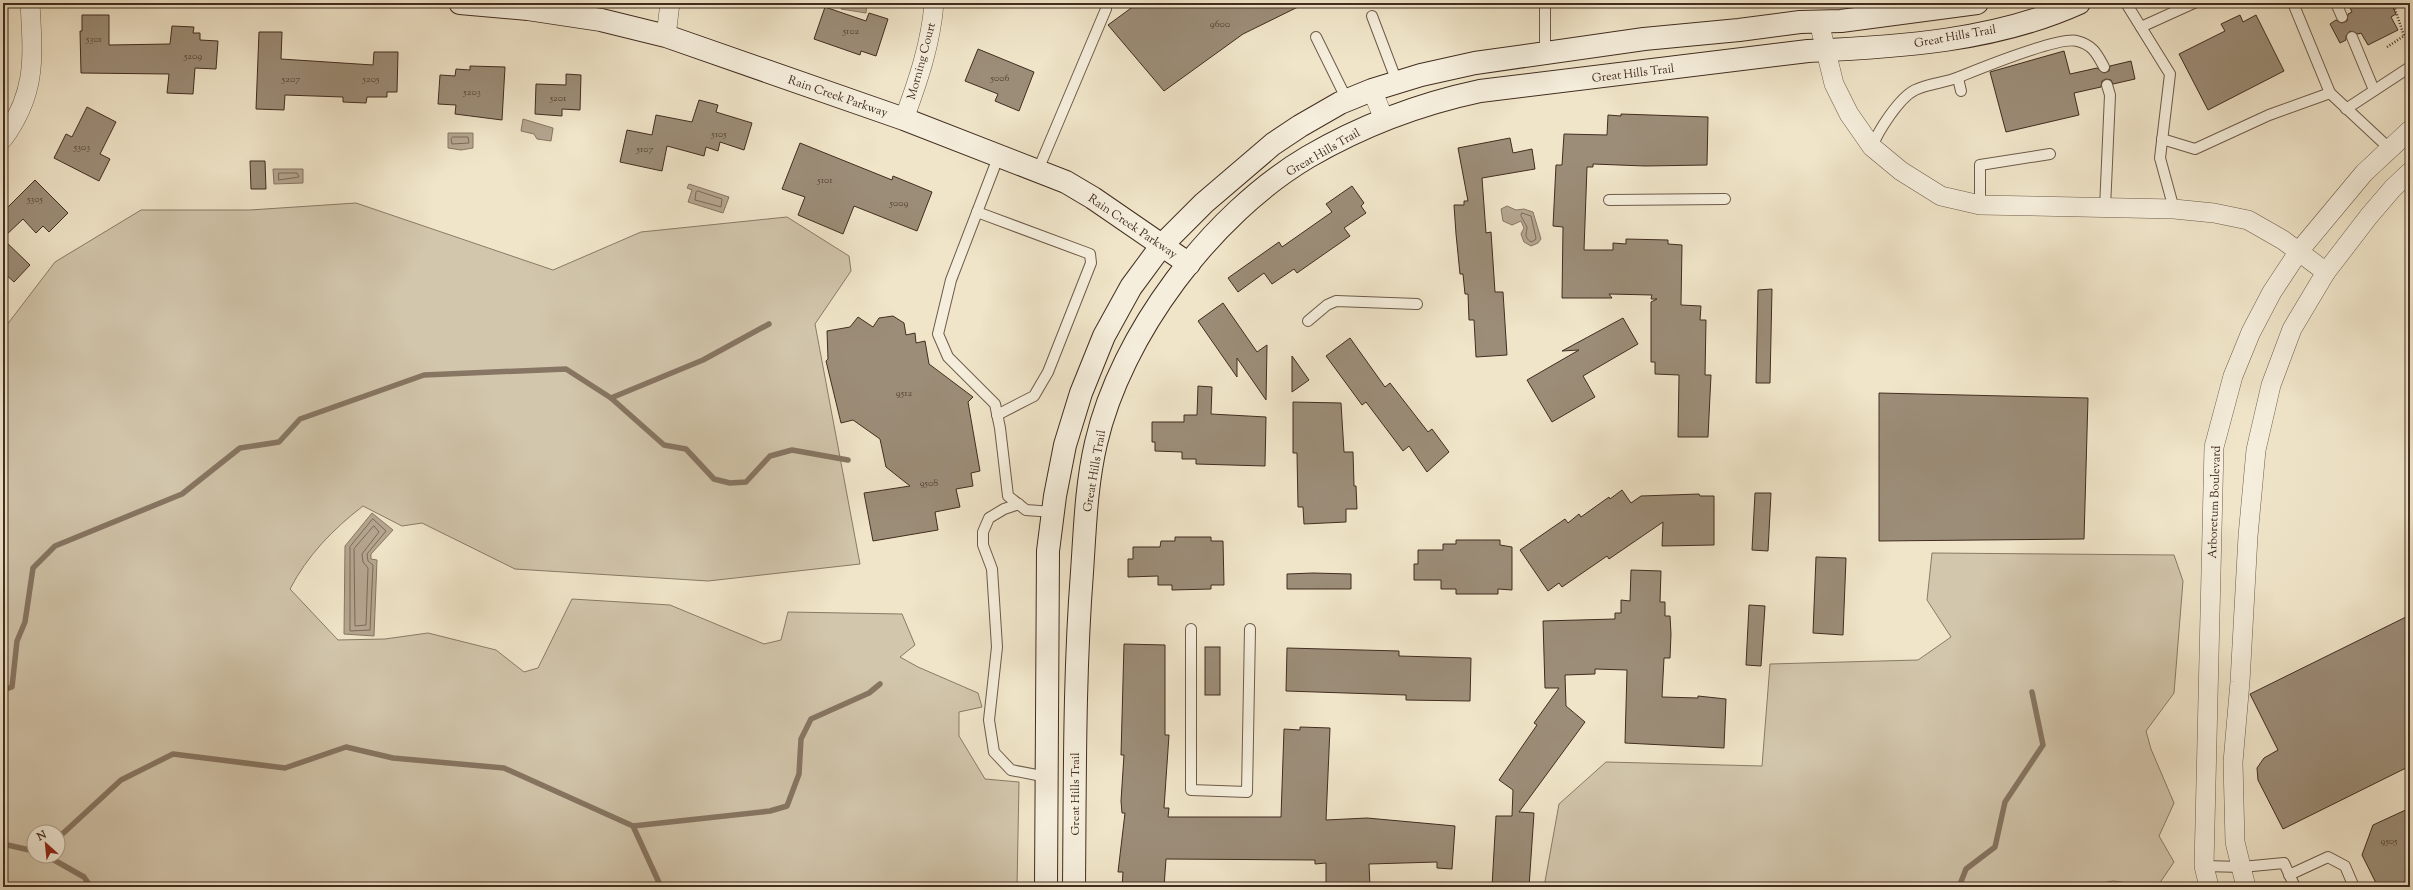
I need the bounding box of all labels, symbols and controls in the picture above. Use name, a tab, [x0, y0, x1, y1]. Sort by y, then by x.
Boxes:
house number: 9600	[1210, 17, 1230, 32]
street label: Morning Court	[903, 21, 941, 102]
street label: Great Hills Trail	[1913, 21, 1998, 53]
house number: 5102	[842, 24, 860, 39]
house number: 5301	[85, 32, 103, 47]
house number: 5209	[183, 49, 202, 64]
street label: Great Hills Trail	[1591, 60, 1676, 88]
street label: Rain Creek Parkway	[785, 71, 890, 122]
house number: 5006	[990, 71, 1010, 86]
house number: 5207	[281, 72, 300, 87]
house number: 5205	[362, 72, 380, 87]
house number: 5203	[462, 85, 481, 100]
house number: 5201	[549, 91, 567, 106]
street label: Great Hills Trail	[1283, 124, 1365, 181]
house number: 5105	[710, 127, 727, 142]
house number: 5303	[73, 140, 90, 155]
house number: 5107	[635, 142, 654, 157]
house number: 5101	[816, 173, 833, 188]
street label: Rain Creek Parkway	[1084, 190, 1181, 264]
house number: 5305	[26, 192, 44, 207]
house number: 5009	[889, 196, 909, 211]
house number: 9512	[896, 386, 913, 401]
street label: Great Hills Trail	[1079, 428, 1111, 514]
street label: Arboretum Boulevard	[2204, 445, 2226, 559]
house number: 9508	[920, 476, 938, 491]
street label: Great Hills Trail	[1067, 752, 1085, 836]
north arrow	[26, 824, 66, 864]
text: N	[33, 827, 50, 846]
house number: 9505	[2380, 834, 2398, 849]

